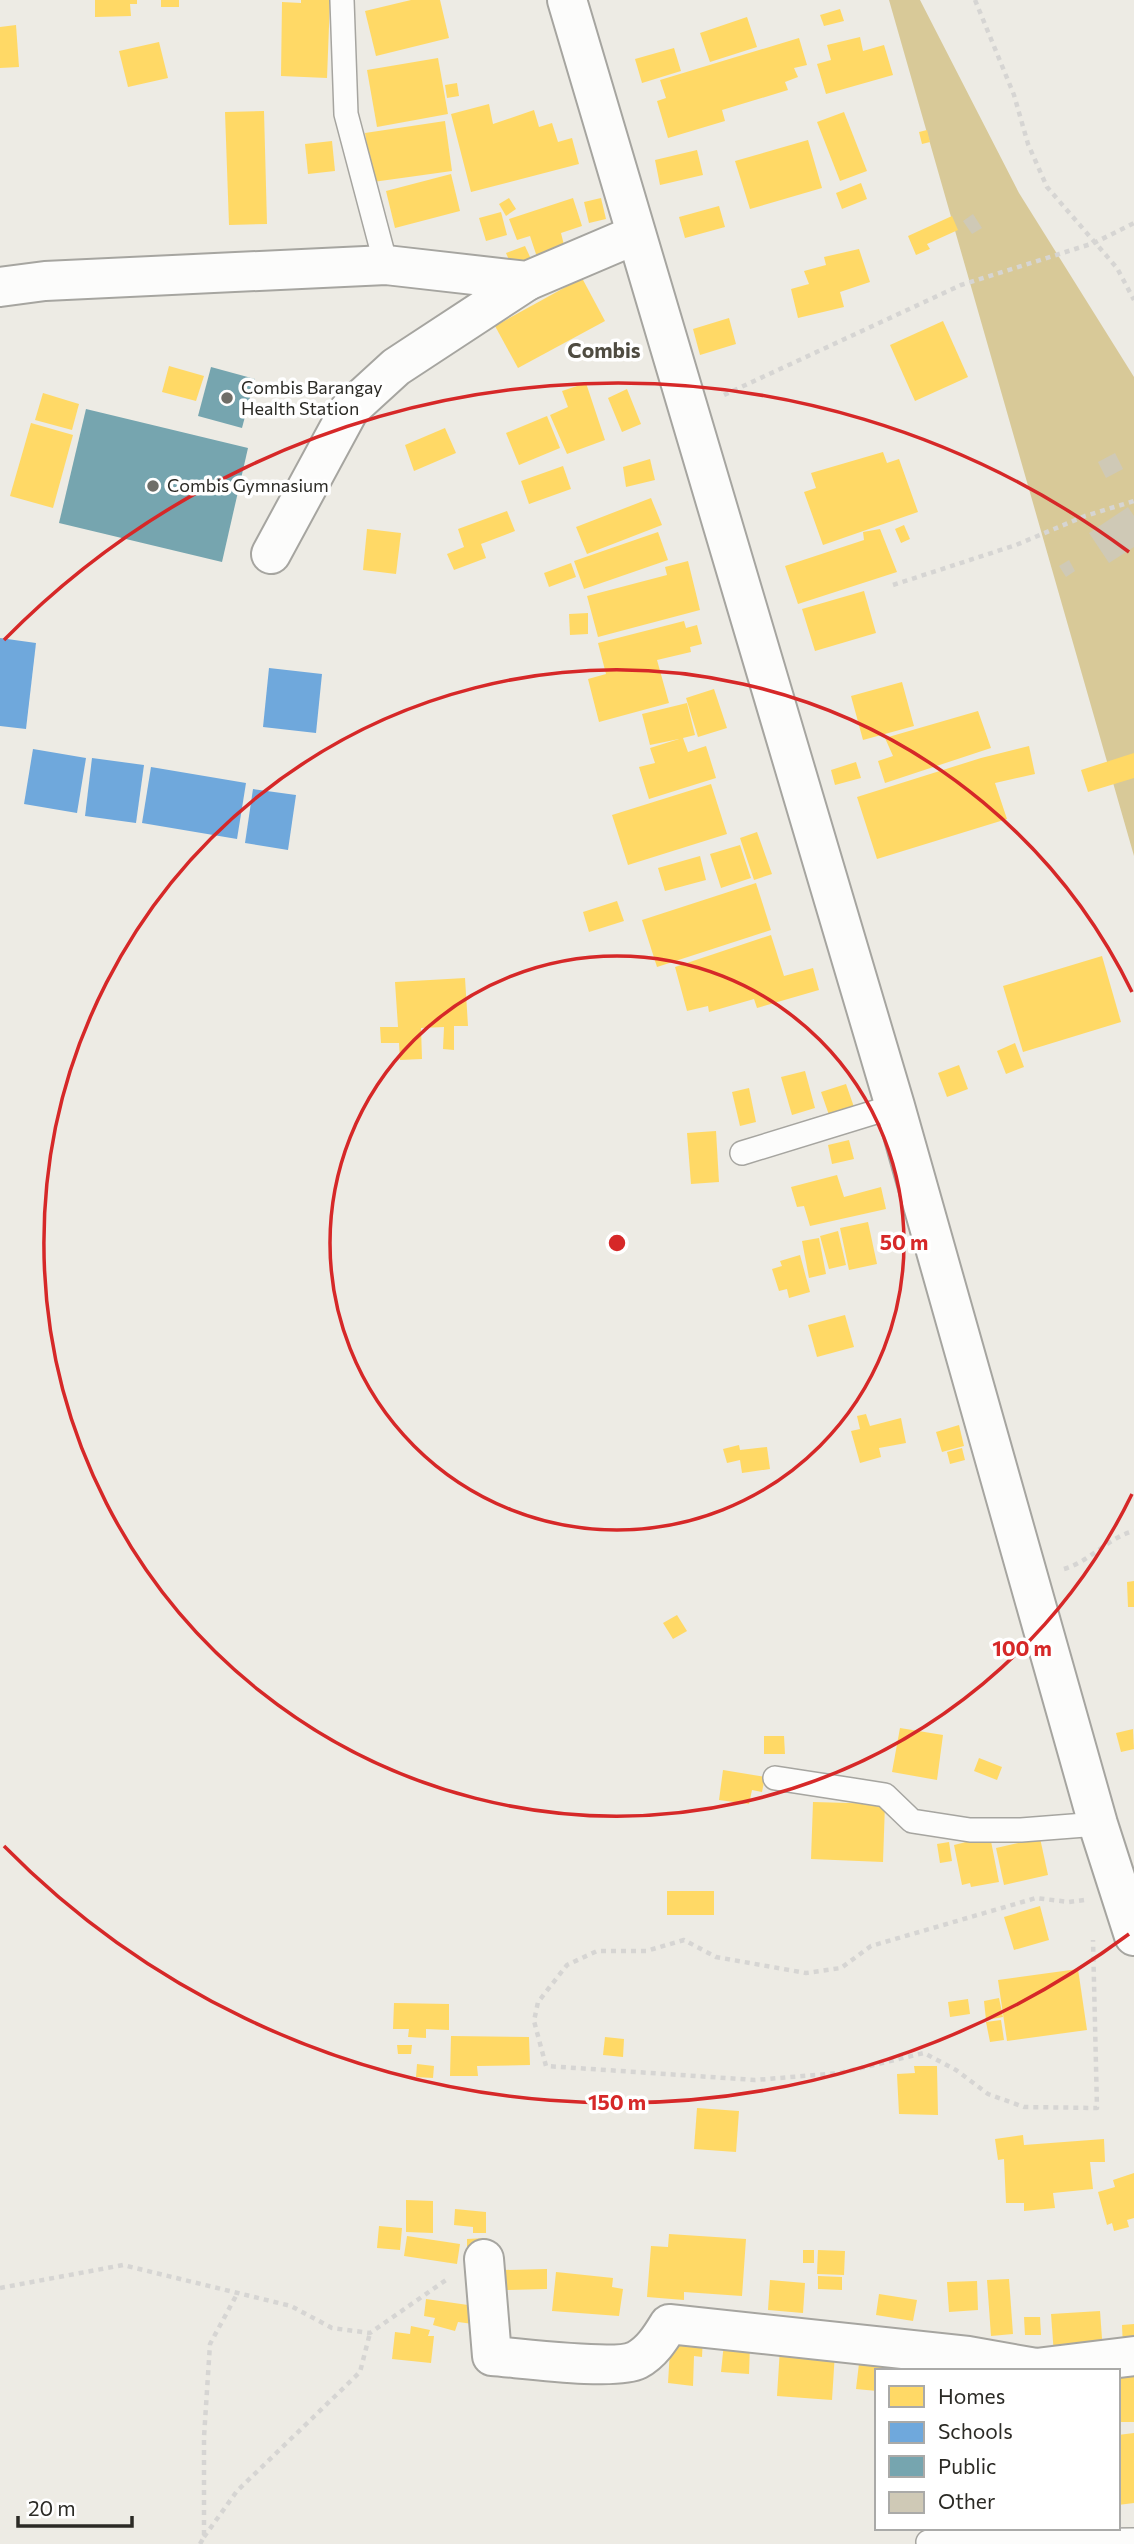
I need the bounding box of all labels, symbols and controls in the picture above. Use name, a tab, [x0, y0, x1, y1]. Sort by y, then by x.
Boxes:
district label: Combis	[567, 337, 641, 362]
place label: Combis Barangay Health Station	[241, 376, 383, 419]
marker: Combis Barangay Health Station	[219, 390, 235, 406]
place label: Combis Gymnasium	[167, 474, 329, 496]
marker: Combis Gymnasium	[145, 478, 161, 494]
text: 50 m	[880, 1229, 928, 1254]
centre of rings	[605, 1231, 629, 1255]
text: 100 m	[992, 1635, 1052, 1660]
text: 150 m	[588, 2089, 646, 2114]
legend	[875, 2369, 1120, 2530]
text: Homes	[938, 2383, 1005, 2408]
text: Schools	[938, 2418, 1013, 2443]
text: Public	[938, 2453, 996, 2478]
scale bar	[18, 2484, 131, 2528]
text: Other	[938, 2488, 995, 2513]
text: 20 m	[28, 2495, 76, 2520]

